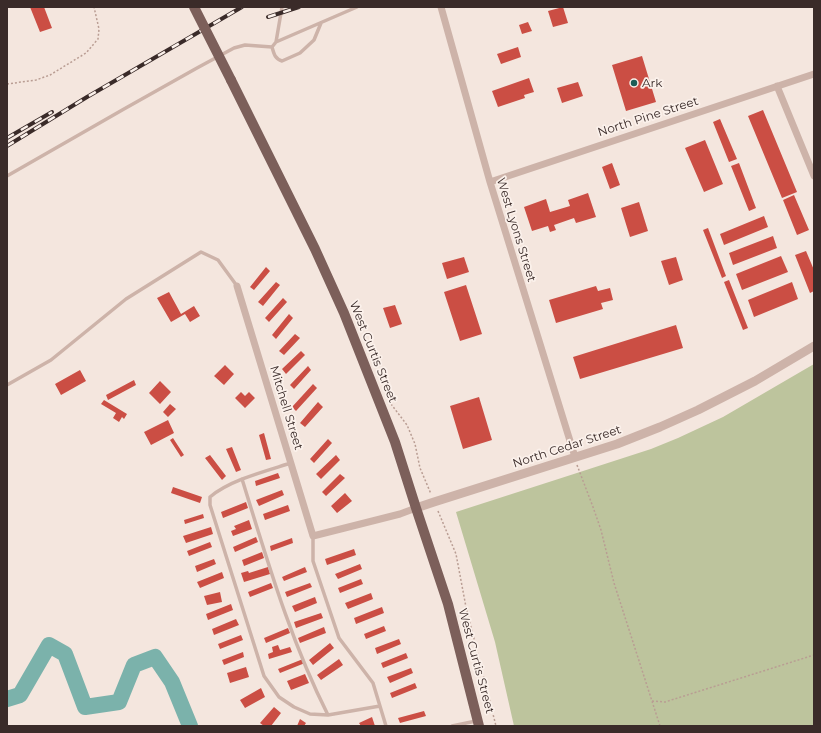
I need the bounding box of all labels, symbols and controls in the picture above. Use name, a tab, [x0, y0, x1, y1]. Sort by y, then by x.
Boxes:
place label: Ark	[642, 76, 662, 90]
marker: Ark	[629, 78, 639, 88]
street label: North Pine Street	[596, 94, 700, 140]
street label: West Lyons Street	[493, 176, 539, 284]
street label: West Curtis Street	[346, 299, 400, 405]
street label: Mitchell Street	[266, 364, 306, 452]
street label: North Cedar Street	[511, 423, 623, 471]
street label: West Curtis Street	[455, 607, 497, 715]

